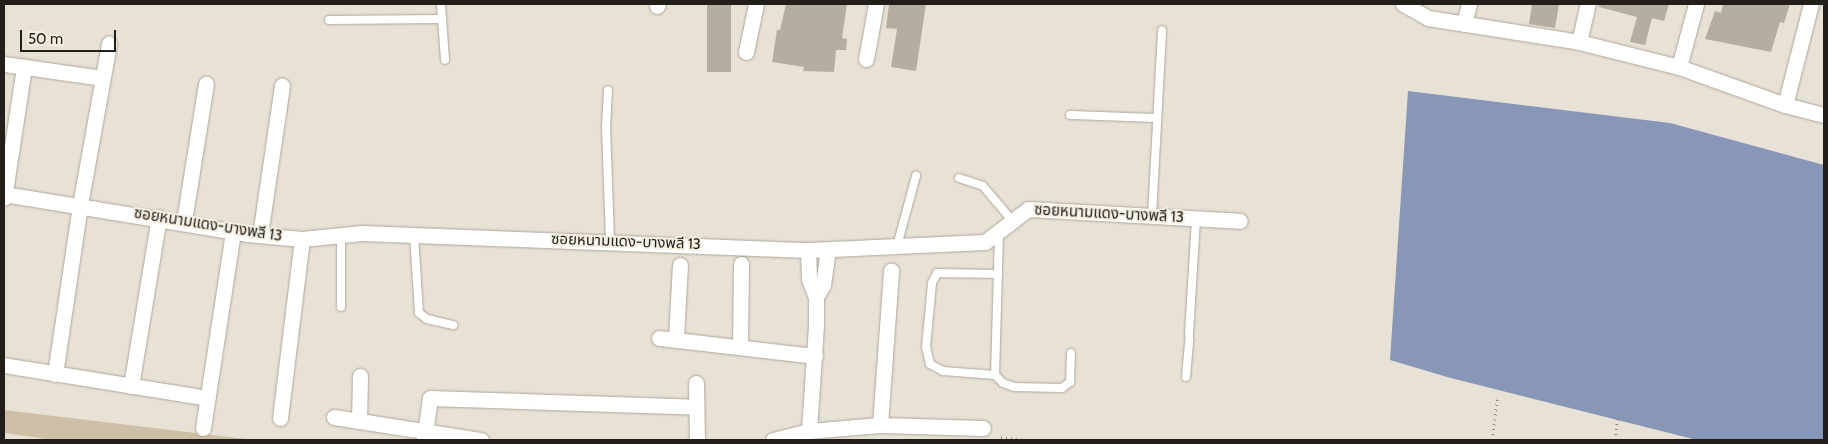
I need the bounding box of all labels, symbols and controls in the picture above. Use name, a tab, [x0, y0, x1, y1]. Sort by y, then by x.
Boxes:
scale bar	[22, 20, 119, 52]
text: 50 m	[28, 30, 63, 48]
street label: ซอยหนามแดง-บางพลี 13	[1034, 201, 1184, 227]
street label: ซอยหนามแดง-บางพลี 13	[133, 204, 283, 246]
street label: ซอยหนามแดง-บางพลี 13	[551, 230, 701, 254]

